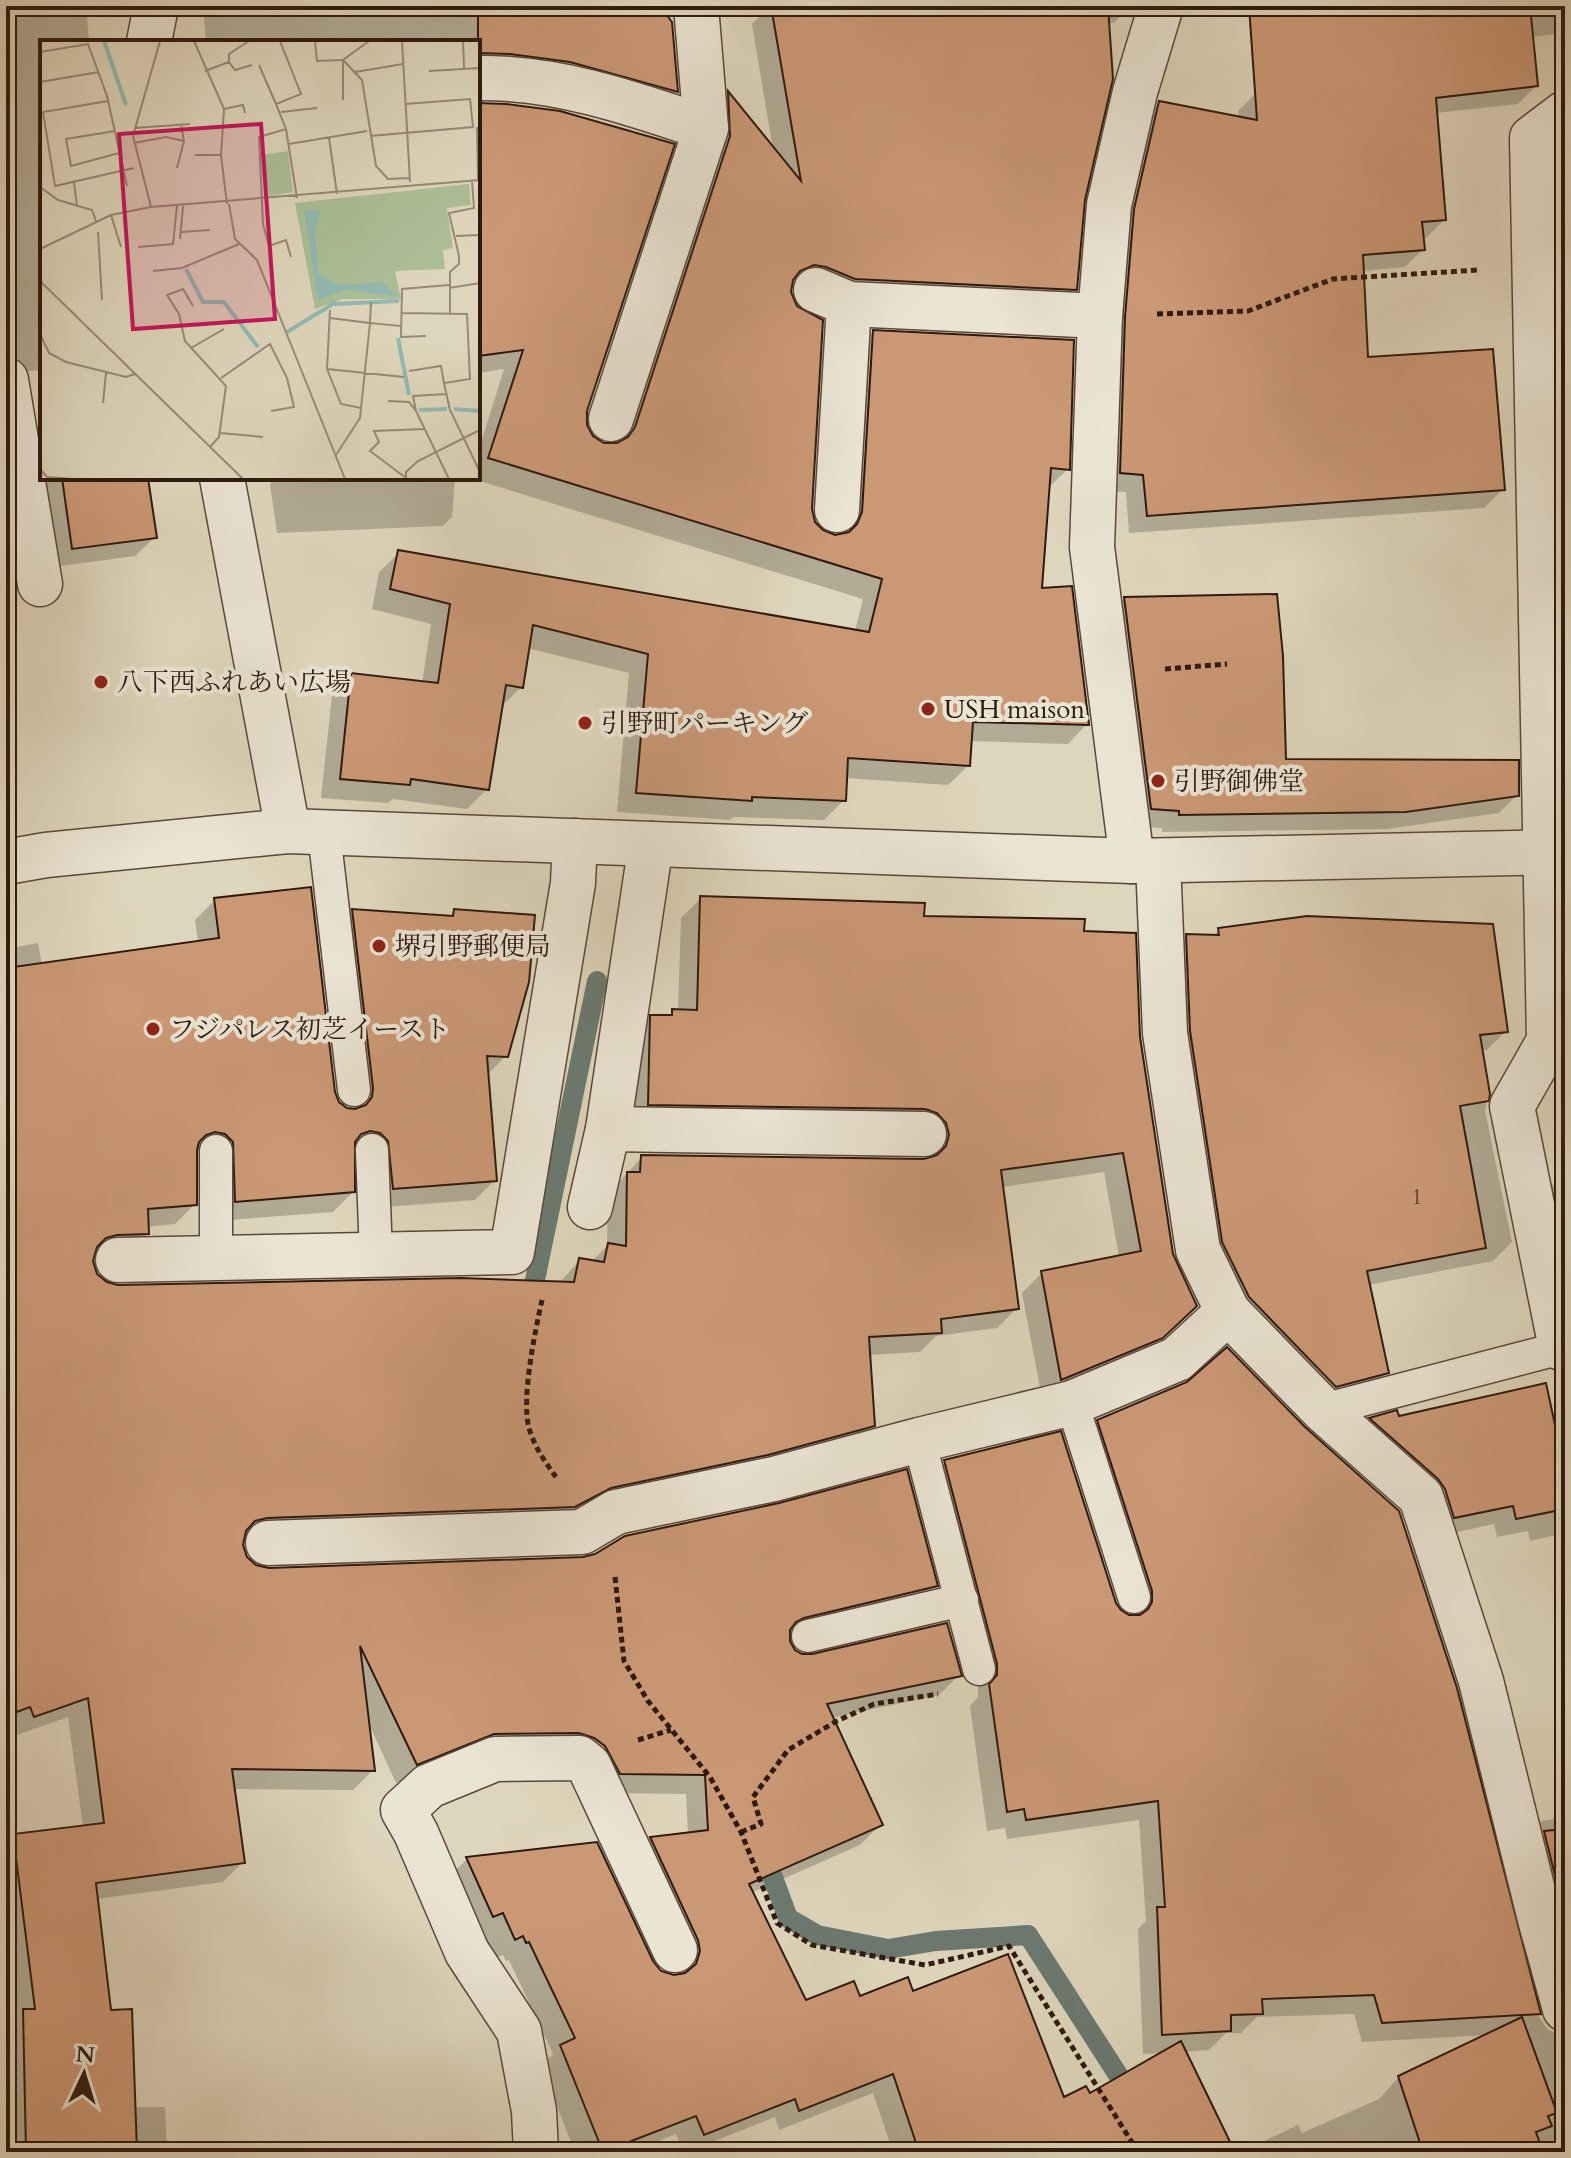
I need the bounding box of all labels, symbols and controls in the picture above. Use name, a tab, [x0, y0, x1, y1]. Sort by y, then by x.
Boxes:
inset map	[40, 40, 480, 480]
place label: 八下西ふれあい広場	[117, 665, 351, 700]
marker: 八下西ふれあい広場	[92, 673, 110, 691]
place label: USH maison	[944, 692, 1085, 727]
marker: USH maison	[919, 700, 937, 718]
place label: 引野町パーキング	[601, 706, 808, 741]
marker: 引野町パーキング	[576, 714, 594, 732]
place label: 引野御佛堂	[1174, 764, 1304, 799]
marker: 引野御佛堂	[1149, 772, 1167, 790]
place label: 堺引野郵便局	[395, 929, 551, 964]
marker: 堺引野郵便局	[370, 937, 388, 955]
place label: フジパレス初芝イースト	[169, 1012, 450, 1047]
marker: フジパレス初芝イースト	[144, 1020, 162, 1038]
house number: 1	[1411, 1182, 1423, 1212]
north arrow	[44, 2034, 124, 2114]
text: N	[75, 2039, 96, 2071]

